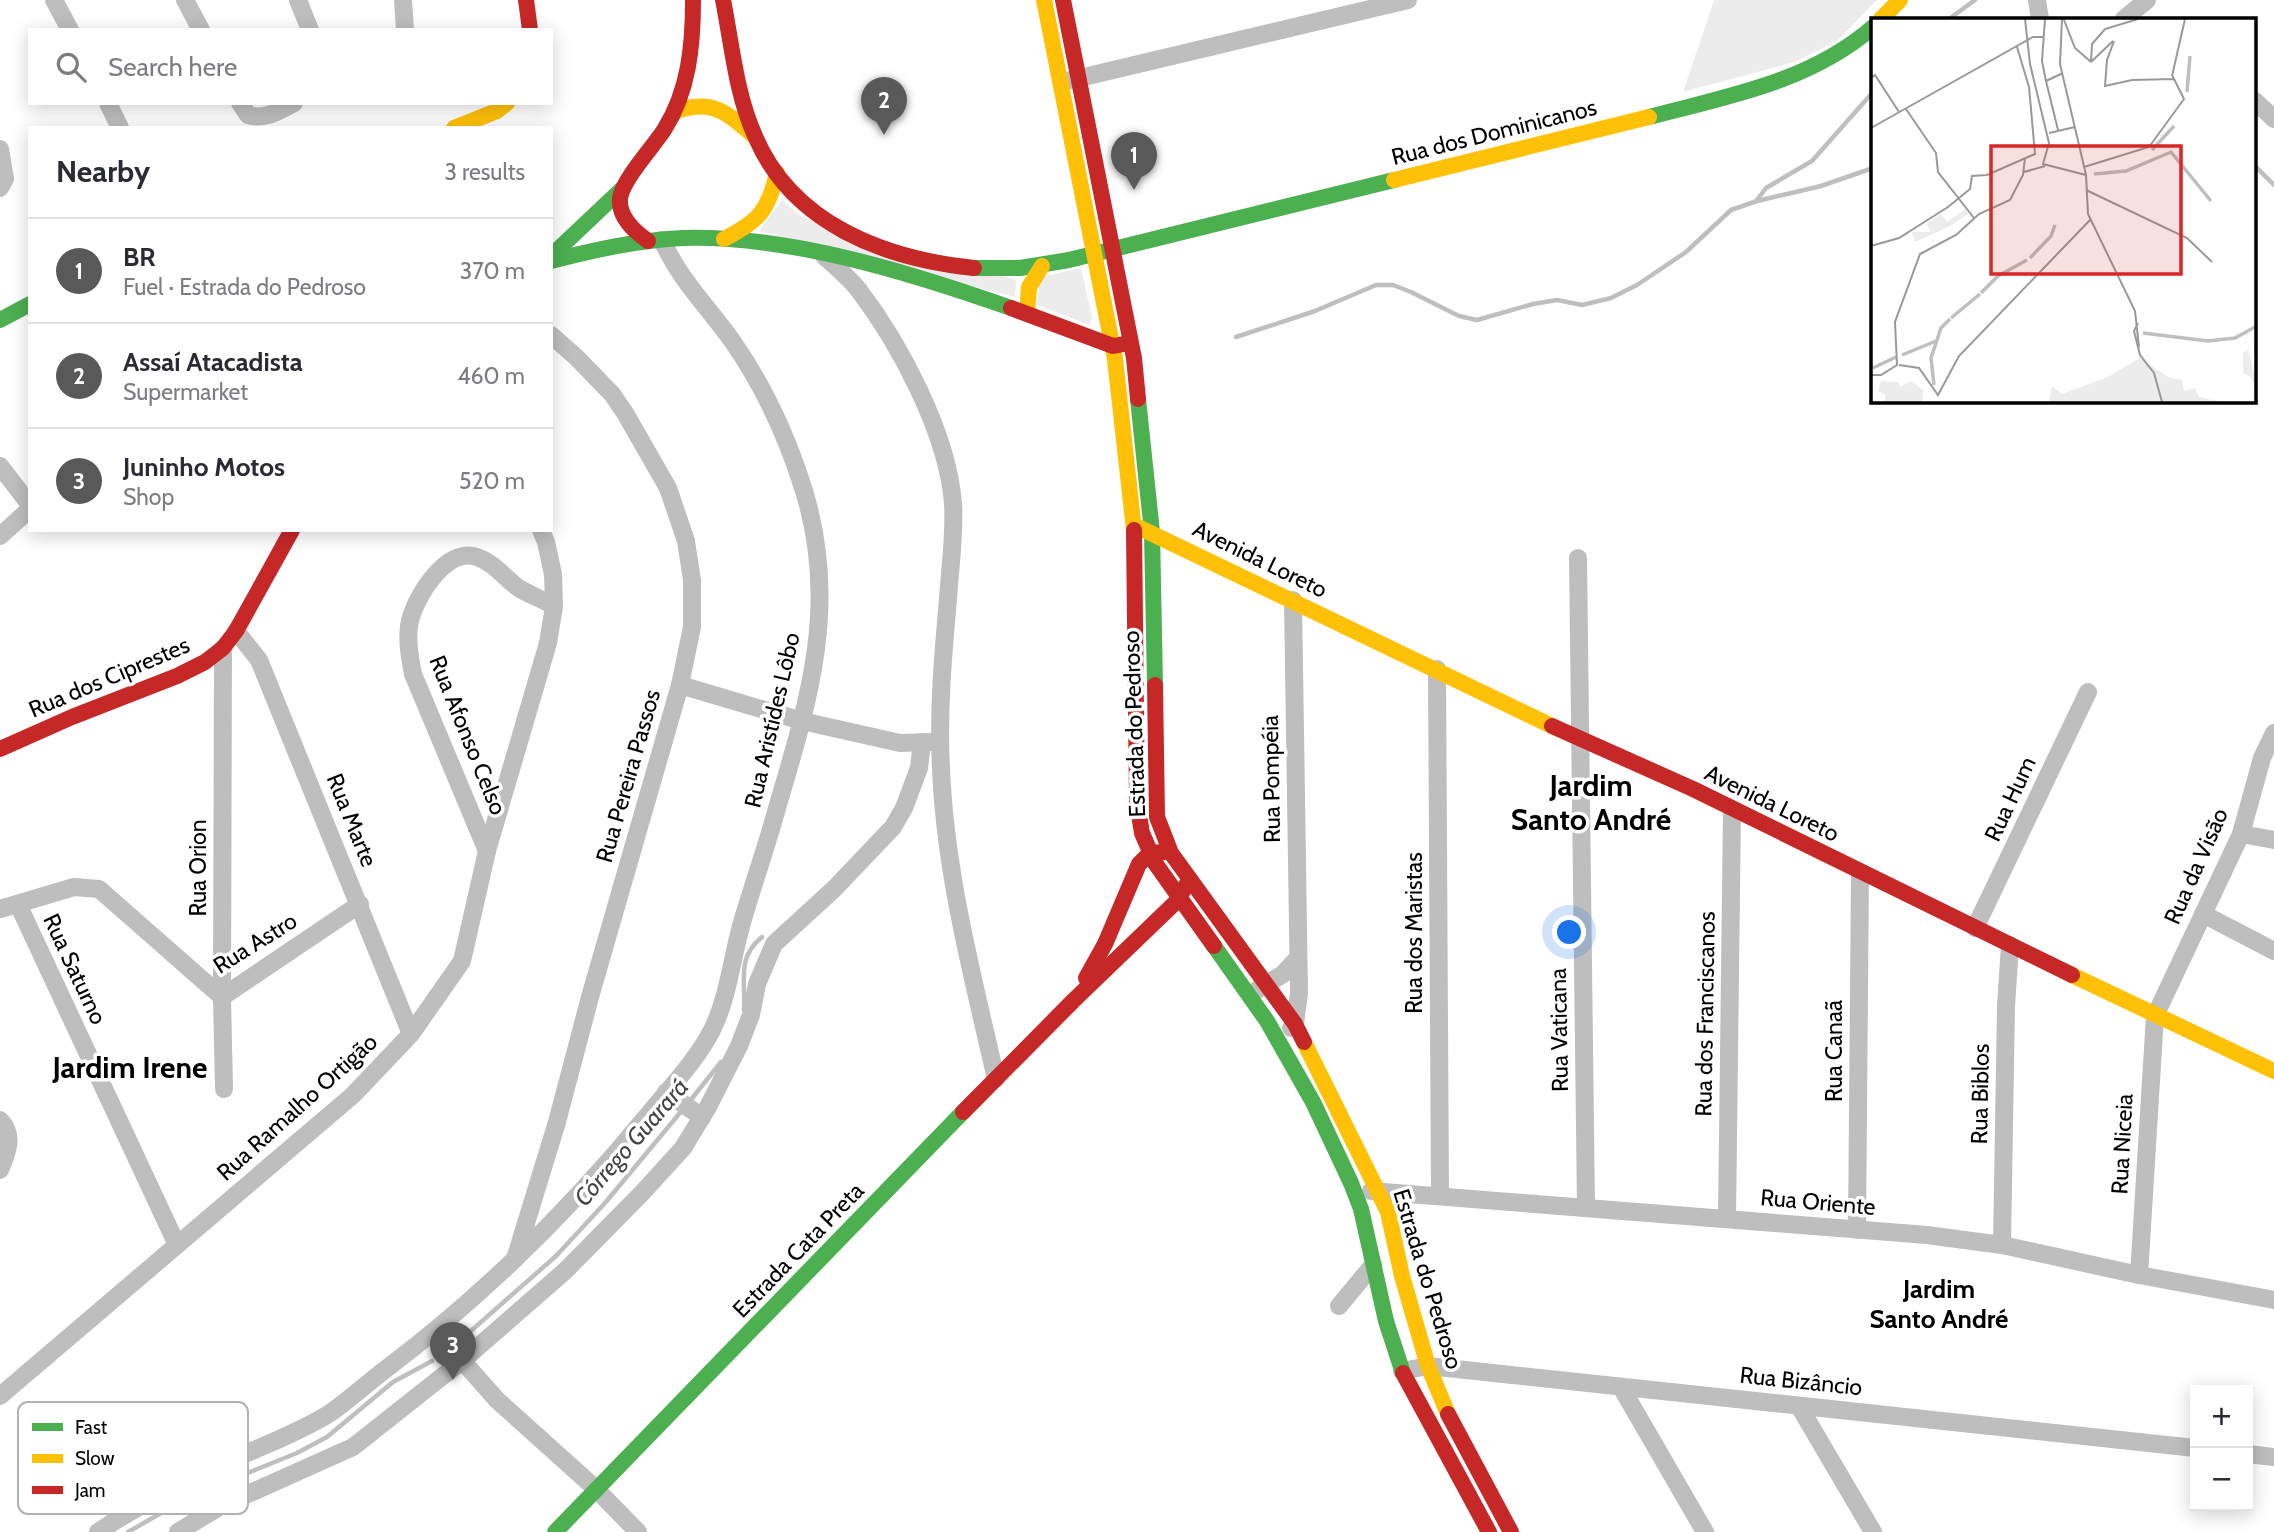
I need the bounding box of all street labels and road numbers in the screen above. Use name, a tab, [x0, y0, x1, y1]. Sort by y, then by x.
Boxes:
street label: Rua dos Dominicanos	[1388, 93, 1600, 171]
street label: Avenida Loreto	[1188, 514, 1332, 604]
street label: Rua Aristídes Lôbo	[738, 630, 806, 810]
street label: Estrada do Pedroso	[1117, 630, 1151, 818]
street label: Rua dos Ciprestes	[24, 631, 194, 723]
street label: Rua Afonso Celso	[423, 651, 513, 819]
street label: Rua Pereira Passos	[590, 686, 666, 866]
street label: Rua Pompéia	[1256, 715, 1286, 843]
street label: Rua Hum	[1978, 752, 2042, 846]
street label: Avenida Loreto	[1700, 758, 1844, 848]
street label: Rua Marte	[321, 769, 383, 871]
street label: Rua da Visão	[2158, 804, 2234, 928]
street label: Rua Orion	[184, 819, 212, 917]
street label: Rua dos Maristas	[1400, 852, 1428, 1014]
street label: Rua Astro	[208, 907, 302, 979]
street label: Rua Saturno	[37, 909, 113, 1029]
street label: Rua dos Franciscanos	[1689, 911, 1721, 1117]
street label: Rua Vaticana	[1544, 968, 1574, 1092]
street label: Rua Canaã	[1820, 1000, 1848, 1102]
street label: Rua Ramalho Ortigão	[211, 1028, 383, 1186]
street label: Rua Biblos	[1965, 1043, 1995, 1145]
street label: Rua Niceia	[2105, 1093, 2139, 1195]
street label: Estrada Cata Preta	[727, 1177, 869, 1323]
street label: Rua Oriente	[1759, 1183, 1877, 1221]
street label: Estrada do Pedroso	[1387, 1186, 1469, 1372]
street label: Rua Bizâncio	[1738, 1361, 1864, 1401]

